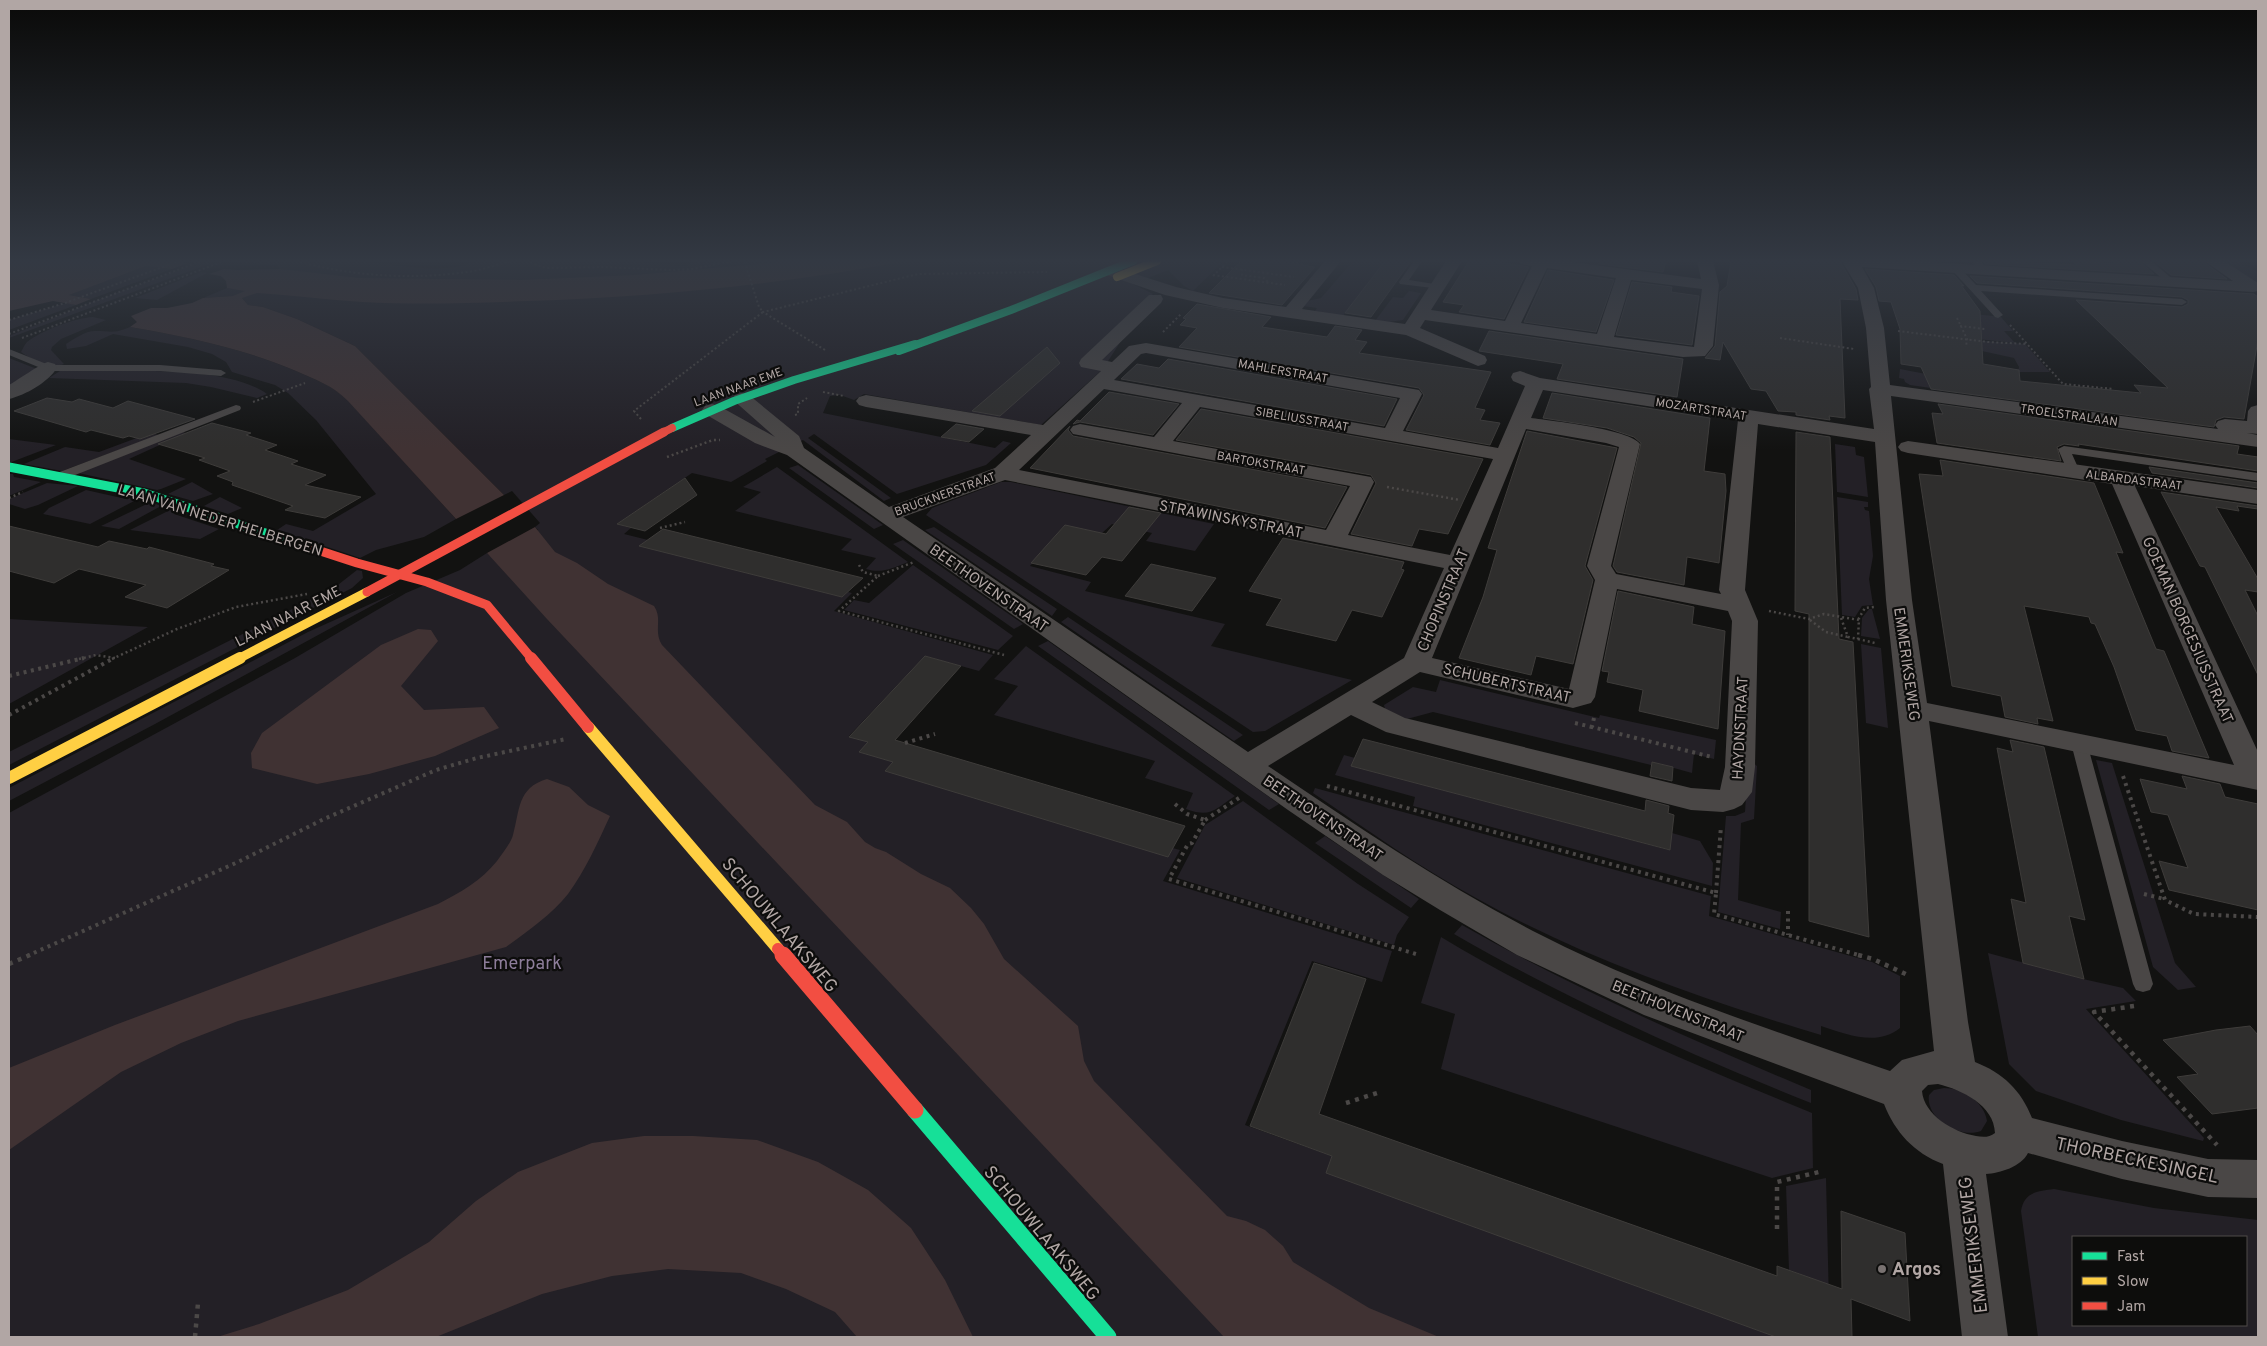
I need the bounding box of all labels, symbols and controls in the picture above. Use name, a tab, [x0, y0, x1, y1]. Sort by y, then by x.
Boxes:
street label: MAHLERSTRAAT	[1237, 356, 1329, 388]
street label: LAAN NAAR EME	[692, 364, 785, 411]
street label: MOZARTSTRAAT	[1654, 395, 1748, 425]
street label: TROELSTRALAAN	[2019, 401, 2119, 431]
street label: SIBELIUSSTRAAT	[1254, 404, 1350, 436]
street label: BARTOKSTRAAT	[1215, 448, 1306, 480]
street label: ALBARDASTRAAT	[2085, 467, 2183, 495]
street label: BRUCKNERSTRAAT	[893, 469, 998, 521]
street label: LAAN VAN NEDER HELBERGEN	[115, 481, 324, 562]
street label: STRAWINSKYSTRAAT	[1157, 497, 1304, 544]
street label: GOEMAN BORGESIUSSTRAAT	[2137, 534, 2237, 727]
street label: BEETHOVENSTRAAT	[925, 541, 1051, 637]
street label: CHOPINSTRAAT	[1414, 546, 1475, 655]
street label: LAAN NAAR EME	[232, 582, 345, 652]
street label: EMMERIKSEWEG	[1888, 606, 1923, 722]
street label: SCHUBERTSTRAAT	[1441, 660, 1573, 708]
street label: HAYDNSTRAAT	[1729, 676, 1754, 780]
street label: BEETHOVENSTRAAT	[1259, 772, 1386, 866]
street label: SCHOUWLAAKSWEG	[716, 854, 842, 998]
park label: Emerpark	[482, 953, 562, 976]
street label: BEETHOVENSTRAAT	[1609, 977, 1746, 1048]
street label: THORBECKESINGEL	[2053, 1133, 2220, 1190]
street label: SCHOUWLAAKSWEG	[978, 1162, 1104, 1306]
street label: EMMERIKSEWEG	[1955, 1175, 1994, 1314]
legend	[2072, 1236, 2247, 1326]
text: Fast	[2117, 1248, 2145, 1267]
place label: Argos	[1892, 1259, 1941, 1282]
marker: Argos	[1876, 1263, 1888, 1275]
text: Slow	[2117, 1273, 2149, 1292]
text: Jam	[2117, 1298, 2146, 1317]

